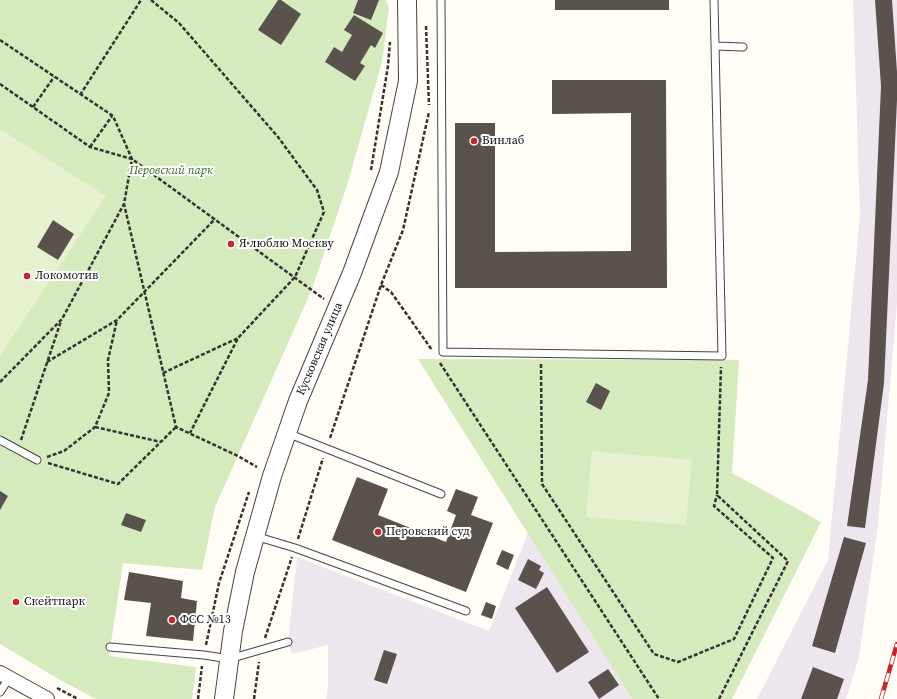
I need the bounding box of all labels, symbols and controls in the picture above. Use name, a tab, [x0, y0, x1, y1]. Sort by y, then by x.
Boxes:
place label: Винлаб	[482, 134, 524, 148]
marker: Винлаб	[469, 136, 479, 146]
park label: Перовский парк	[129, 164, 213, 178]
place label: Я люблю Москву	[239, 237, 334, 251]
marker: Я люблю Москву	[226, 239, 236, 249]
place label: Локомотив	[35, 269, 98, 283]
marker: Локомотив	[22, 271, 32, 281]
street label: Кусковская улица	[294, 300, 346, 398]
place label: Перовский суд	[386, 525, 470, 539]
marker: Перовский суд	[373, 527, 383, 537]
place label: Скейтпарк	[24, 595, 85, 609]
marker: Скейтпарк	[11, 597, 21, 607]
place label: ФСС №13	[180, 613, 231, 627]
marker: ФСС №13	[167, 615, 177, 625]

